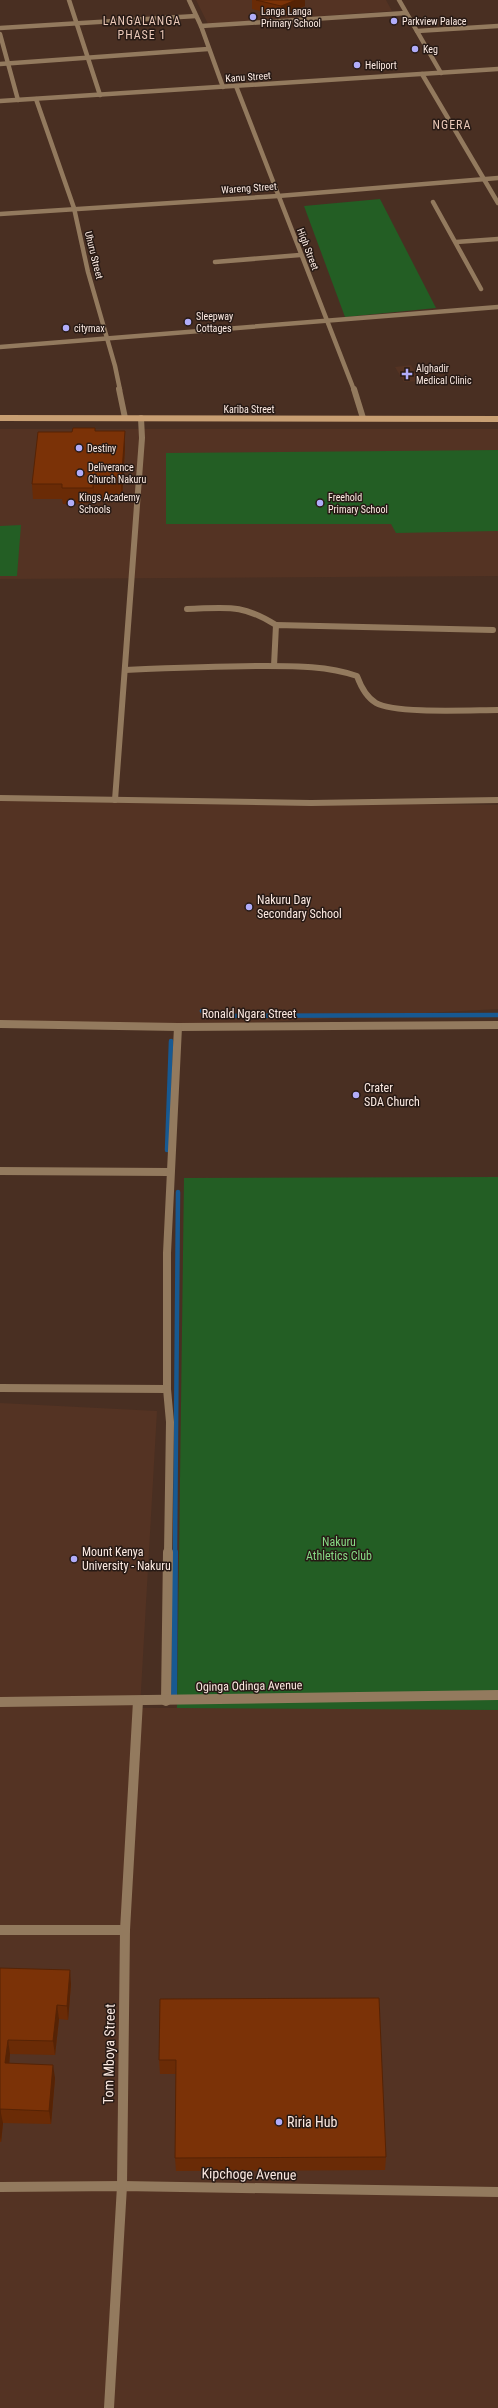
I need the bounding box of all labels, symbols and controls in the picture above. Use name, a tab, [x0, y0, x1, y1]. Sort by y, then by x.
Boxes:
place label: Langa Langa Primary School	[261, 6, 321, 29]
marker: Langa Langa Primary School	[248, 12, 258, 22]
district label: LANGALANGA PHASE 1	[103, 14, 181, 42]
marker: Parkview Palace	[389, 16, 399, 26]
place label: Parkview Palace	[402, 16, 467, 27]
marker: Keg	[410, 44, 420, 54]
place label: Keg	[423, 44, 438, 55]
marker: Heliport	[352, 60, 362, 70]
place label: Heliport	[365, 60, 397, 71]
street label: Kanu Street	[225, 70, 271, 84]
district label: NGERA	[433, 118, 471, 132]
street label: Wareng Street	[221, 181, 277, 195]
street label: High Street	[295, 226, 321, 272]
street label: Uhuru Street	[83, 230, 105, 280]
place label: Sleepway Cottages	[196, 311, 233, 334]
marker: Sleepway Cottages	[183, 317, 193, 327]
marker: citymax	[61, 323, 71, 333]
place label: citymax	[74, 323, 105, 334]
place label: Alghadir Medical Clinic	[416, 363, 472, 386]
marker: Alghadir Medical Clinic	[401, 368, 413, 380]
street label: Kariba Street	[223, 404, 275, 415]
marker: Destiny	[74, 443, 84, 453]
place label: Destiny	[87, 443, 116, 454]
place label: Deliverance Church Nakuru	[88, 462, 146, 485]
marker: Deliverance Church Nakuru	[75, 468, 85, 478]
place label: Kings Academy Schools	[79, 492, 140, 515]
place label: Freehold Primary School	[328, 492, 388, 515]
marker: Kings Academy Schools	[66, 498, 76, 508]
marker: Freehold Primary School	[315, 498, 325, 508]
place label: Nakuru Day Secondary School	[257, 893, 342, 921]
marker: Nakuru Day Secondary School	[244, 902, 254, 912]
street label: Ronald Ngara Street	[202, 1007, 297, 1021]
place label: Crater SDA Church	[364, 1081, 420, 1109]
marker: Crater SDA Church	[351, 1090, 361, 1100]
park label: Nakuru Athletics Club	[306, 1535, 372, 1563]
place label: Mount Kenya University - Nakuru	[82, 1545, 171, 1573]
marker: Mount Kenya University - Nakuru	[69, 1554, 79, 1564]
street label: Oginga Odinga Avenue	[195, 1678, 303, 1694]
street label: Tom Mboya Street	[100, 2004, 118, 2104]
place label: Riria Hub	[287, 2114, 337, 2130]
marker: Riria Hub	[274, 2117, 284, 2127]
street label: Kipchoge Avenue	[201, 2165, 297, 2183]

